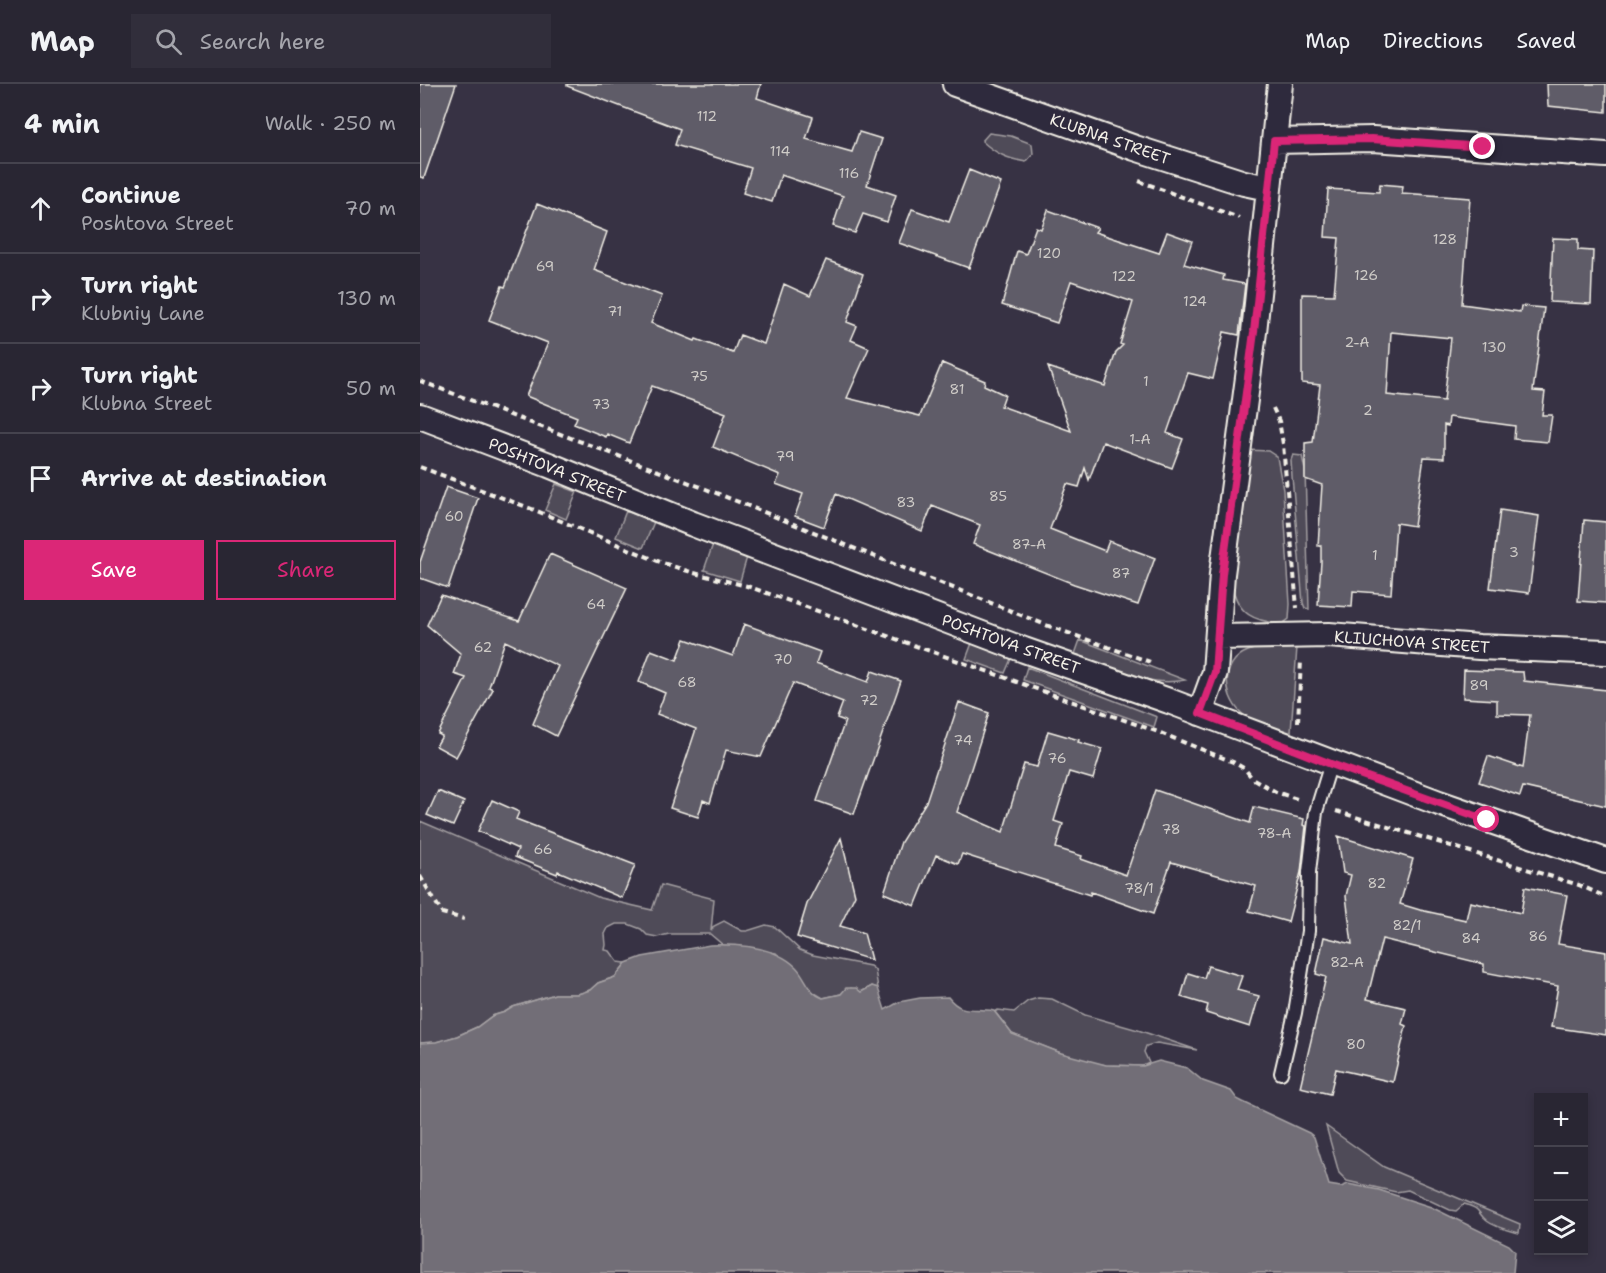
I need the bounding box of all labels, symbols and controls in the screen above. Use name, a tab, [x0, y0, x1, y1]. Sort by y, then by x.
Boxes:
search box	[131, 14, 551, 68]
text: Map	[30, 22, 95, 60]
icon: search	[152, 25, 185, 58]
text: Search here	[200, 27, 325, 56]
text: Map	[1305, 27, 1350, 55]
text: Directions	[1383, 27, 1483, 55]
text: Saved	[1516, 27, 1576, 55]
text: 4 min	[24, 106, 100, 141]
house number: 112	[697, 107, 717, 125]
street label: KLUBNA STREET	[1047, 109, 1173, 169]
text: Walk · 250 m	[265, 110, 396, 136]
route end	[1469, 133, 1495, 159]
house number: 114	[770, 142, 790, 160]
house number: 116	[839, 164, 859, 182]
text: Continue	[81, 181, 181, 210]
icon: ahead	[24, 192, 57, 225]
text: 70 m	[344, 195, 396, 221]
text: Poshtova Street	[81, 210, 234, 236]
house number: 128	[1433, 230, 1457, 248]
house number: 120	[1037, 244, 1061, 262]
house number: 69	[536, 257, 554, 275]
house number: 126	[1354, 266, 1378, 284]
house number: 122	[1112, 267, 1136, 285]
text: Turn right	[81, 271, 198, 300]
icon: right	[24, 282, 57, 315]
text: 130 m	[337, 285, 396, 311]
house number: 124	[1183, 292, 1207, 310]
text: Klubniy Lane	[81, 300, 205, 326]
house number: 71	[608, 302, 622, 320]
house number: 2-А	[1345, 333, 1369, 351]
house number: 130	[1482, 338, 1506, 356]
text: Turn right	[81, 361, 198, 390]
house number: 75	[690, 367, 708, 385]
icon: right	[24, 372, 57, 405]
house number: 1	[1143, 372, 1149, 390]
text: 50 m	[346, 375, 396, 401]
house number: 81	[949, 380, 965, 398]
text: Klubna Street	[81, 390, 213, 416]
house number: 73	[592, 395, 610, 413]
house number: 2	[1363, 401, 1373, 419]
house number: 1-А	[1129, 430, 1151, 448]
street label: POSHTOVA STREET	[485, 433, 629, 507]
house number: 79	[775, 447, 795, 465]
icon: arrive	[24, 462, 57, 495]
text: Arrive at destination	[81, 464, 327, 493]
house number: 85	[989, 487, 1007, 505]
house number: 83	[897, 493, 915, 511]
house number: 60	[444, 507, 464, 525]
house number: 87-А	[1012, 535, 1046, 553]
button: Save	[24, 540, 204, 600]
button: Share	[216, 540, 396, 600]
house number: 3	[1509, 543, 1519, 561]
house number: 1	[1372, 546, 1378, 564]
house number: 87	[1112, 564, 1130, 582]
house number: 64	[586, 595, 606, 613]
street label: POSHTOVA STREET	[939, 609, 1083, 679]
street label: KLIUCHOVA STREET	[1333, 626, 1491, 658]
house number: 62	[474, 638, 492, 656]
house number: 70	[773, 650, 793, 668]
house number: 68	[677, 673, 697, 691]
house number: 89	[1470, 676, 1488, 694]
house number: 72	[860, 691, 878, 709]
house number: 74	[954, 731, 973, 749]
house number: 76	[1047, 749, 1067, 767]
route start	[1473, 806, 1499, 832]
house number: 78	[1161, 820, 1181, 838]
house number: 78-А	[1257, 824, 1291, 842]
house number: 66	[533, 840, 553, 858]
house number: 82	[1368, 874, 1386, 892]
house number: 78/1	[1124, 879, 1154, 897]
house number: 82/1	[1392, 916, 1422, 934]
house number: 86	[1528, 927, 1548, 945]
house number: 84	[1461, 929, 1481, 947]
house number: 82-А	[1330, 953, 1364, 971]
house number: 80	[1346, 1035, 1366, 1053]
map controls	[1534, 1093, 1588, 1255]
button: +	[1534, 1093, 1588, 1147]
button: −	[1534, 1147, 1588, 1201]
button: layers	[1534, 1201, 1588, 1255]

